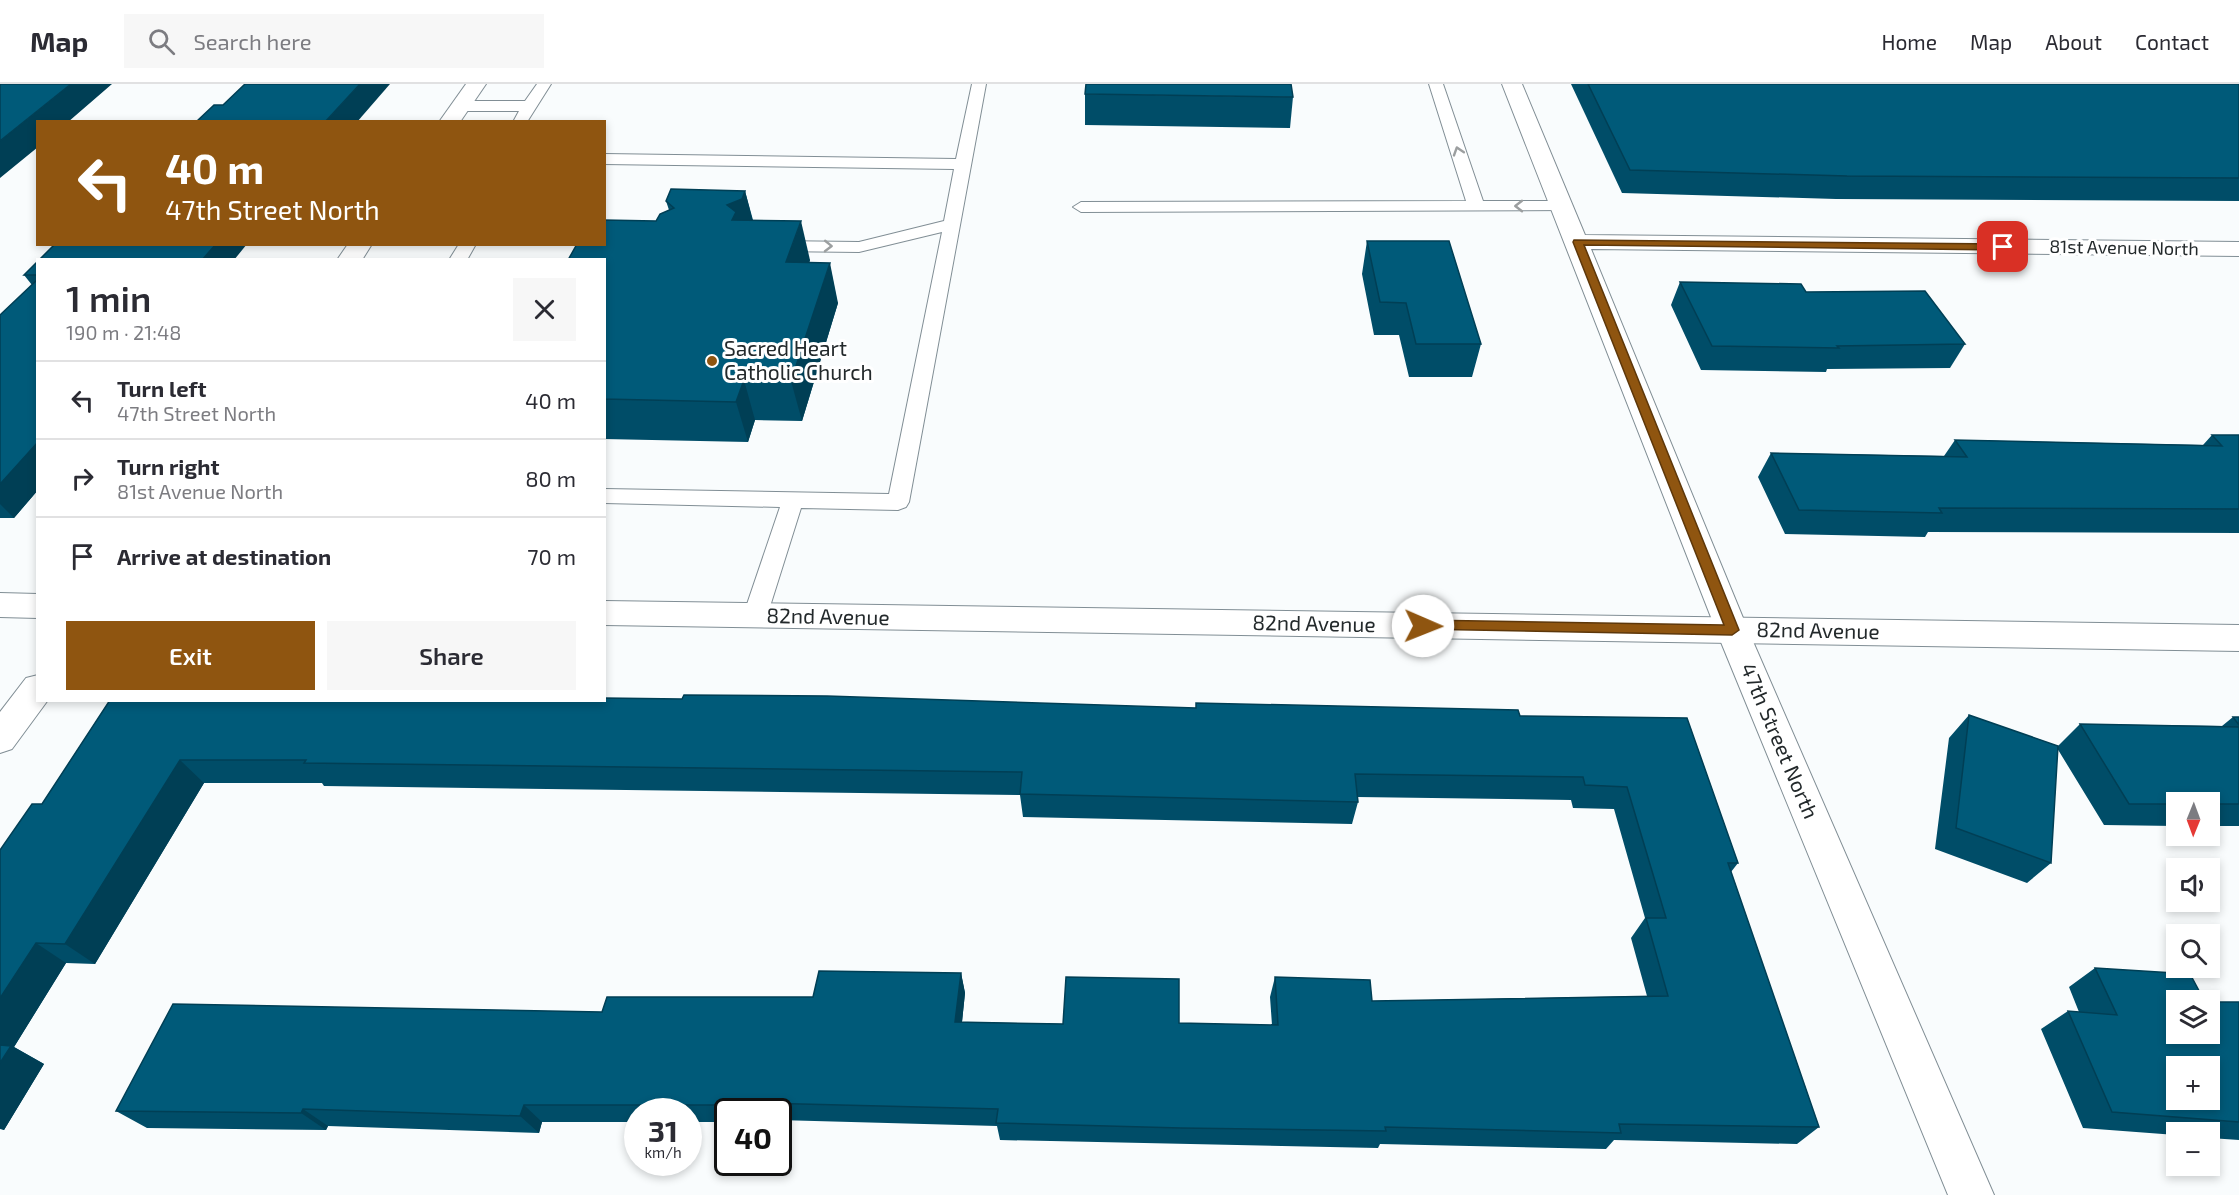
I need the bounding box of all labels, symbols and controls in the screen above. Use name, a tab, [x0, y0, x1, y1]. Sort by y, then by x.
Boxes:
search box	[124, 14, 544, 68]
text: Map	[30, 24, 88, 58]
icon: search	[145, 25, 178, 58]
text: Search here	[193, 28, 312, 54]
text: Home	[1881, 29, 1937, 54]
text: Map	[1970, 29, 2012, 54]
text: About	[2045, 29, 2102, 54]
text: Contact	[2135, 29, 2209, 54]
text: 40 m	[165, 142, 264, 192]
icon: left	[66, 144, 144, 222]
one-way arrow	[1453, 146, 1465, 157]
text: 47th Street North	[165, 193, 380, 225]
one-way arrow	[1515, 200, 1524, 212]
pin	[1977, 221, 2028, 272]
icon: arrive	[1986, 230, 2019, 263]
street label: 81st Avenue North	[2049, 235, 2199, 259]
one-way arrow	[824, 240, 833, 252]
text: 1 min	[66, 276, 151, 319]
button: close	[513, 278, 576, 341]
text: 190 m · 21:48	[66, 320, 181, 344]
place label: Sacred Heart Catholic Church	[724, 335, 873, 384]
marker: Sacred Heart Catholic Church	[705, 354, 719, 368]
text: Turn left	[117, 375, 206, 401]
icon: left	[66, 384, 99, 417]
text: 40 m	[525, 387, 576, 413]
text: 47th Street North	[117, 401, 276, 425]
text: Turn right	[117, 453, 219, 479]
icon: right	[66, 462, 99, 495]
text: 80 m	[525, 465, 576, 491]
text: 81st Avenue North	[117, 479, 283, 503]
icon: arrive	[66, 540, 99, 573]
text: Arrive at destination	[117, 543, 331, 569]
text: 70 m	[527, 543, 576, 569]
position arrow	[1391, 594, 1455, 658]
street label: 82nd Avenue	[766, 602, 890, 629]
street label: 82nd Avenue	[1252, 609, 1376, 636]
street label: 82nd Avenue	[1756, 616, 1880, 643]
button: Exit	[66, 621, 315, 690]
button: Share	[327, 621, 576, 690]
street label: 47th Street North	[1736, 659, 1825, 822]
north arrow	[2166, 792, 2220, 846]
map controls	[2166, 792, 2220, 1176]
button: sound	[2166, 858, 2220, 912]
button: search	[2166, 924, 2220, 978]
button: layers	[2166, 990, 2220, 1044]
button: +	[2166, 1056, 2220, 1110]
speed limit sign: 40	[714, 1098, 792, 1176]
text: 31	[648, 1112, 678, 1148]
button: −	[2166, 1122, 2220, 1176]
text: km/h	[644, 1143, 682, 1161]

